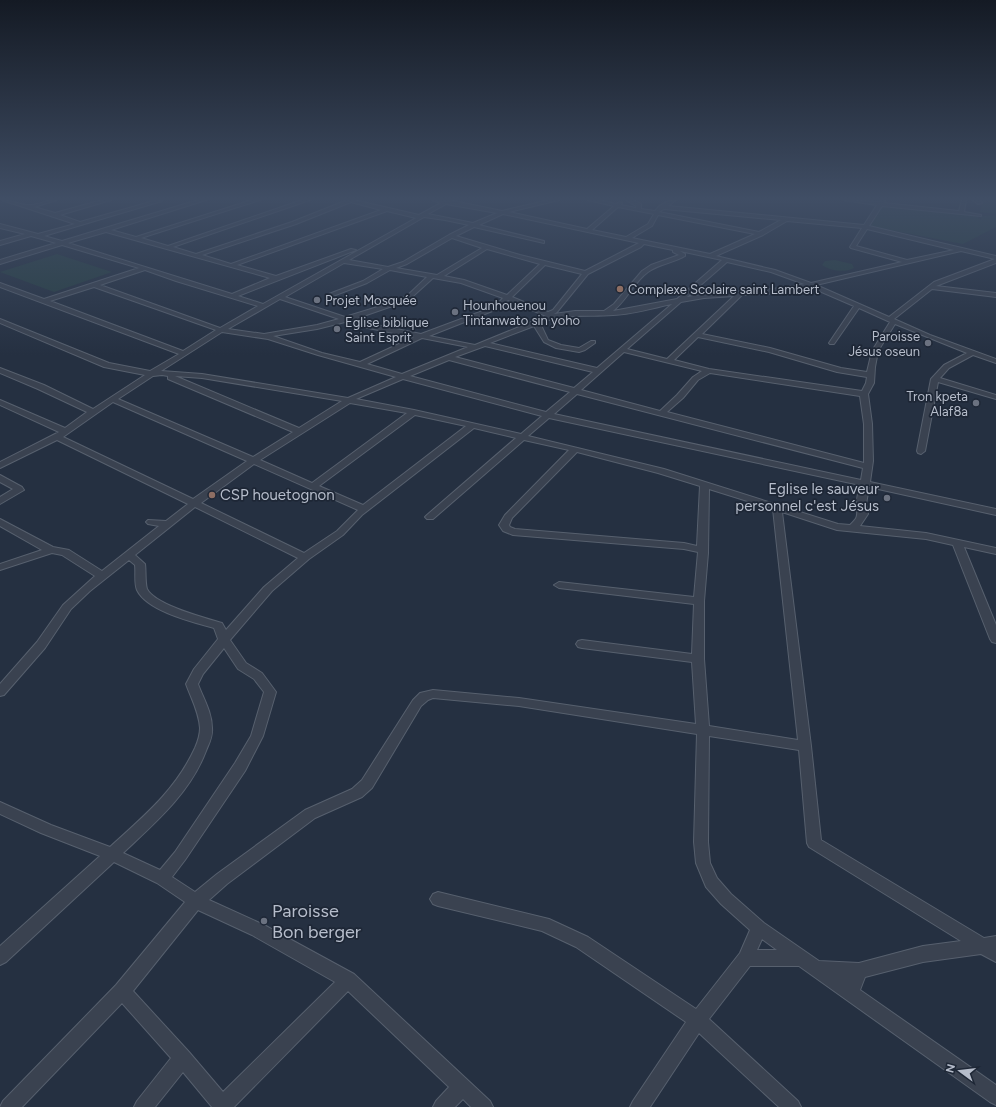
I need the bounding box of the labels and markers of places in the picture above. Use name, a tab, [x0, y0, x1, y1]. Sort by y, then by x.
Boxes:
place label: Complexe Scolaire saint Lambert	[628, 282, 819, 297]
marker: Complexe Scolaire saint Lambert	[615, 284, 625, 294]
place label: Projet Mosquée	[325, 293, 417, 308]
marker: Projet Mosquée	[312, 295, 322, 305]
place label: Hounhouenou Tintanwato sin yoho	[463, 298, 580, 328]
marker: Hounhouenou Tintanwato sin yoho	[450, 307, 460, 317]
place label: Eglise biblique Saint Esprit	[345, 315, 429, 345]
marker: Eglise biblique Saint Esprit	[332, 324, 342, 334]
place label: Paroisse Jésus oseun	[848, 329, 920, 359]
marker: Paroisse Jésus oseun	[923, 338, 933, 348]
place label: Tron kpeta Alaf8a	[906, 389, 968, 419]
marker: Tron kpeta Alaf8a	[971, 398, 981, 408]
place label: Eglise le sauveur personnel c'est Jésus	[735, 480, 879, 515]
place label: CSP houetognon	[220, 486, 335, 504]
marker: CSP houetognon	[207, 490, 217, 500]
marker: Eglise le sauveur personnel c'est Jésus	[882, 493, 892, 503]
place label: Paroisse Bon berger	[272, 900, 361, 943]
marker: Paroisse Bon berger	[259, 916, 269, 926]

